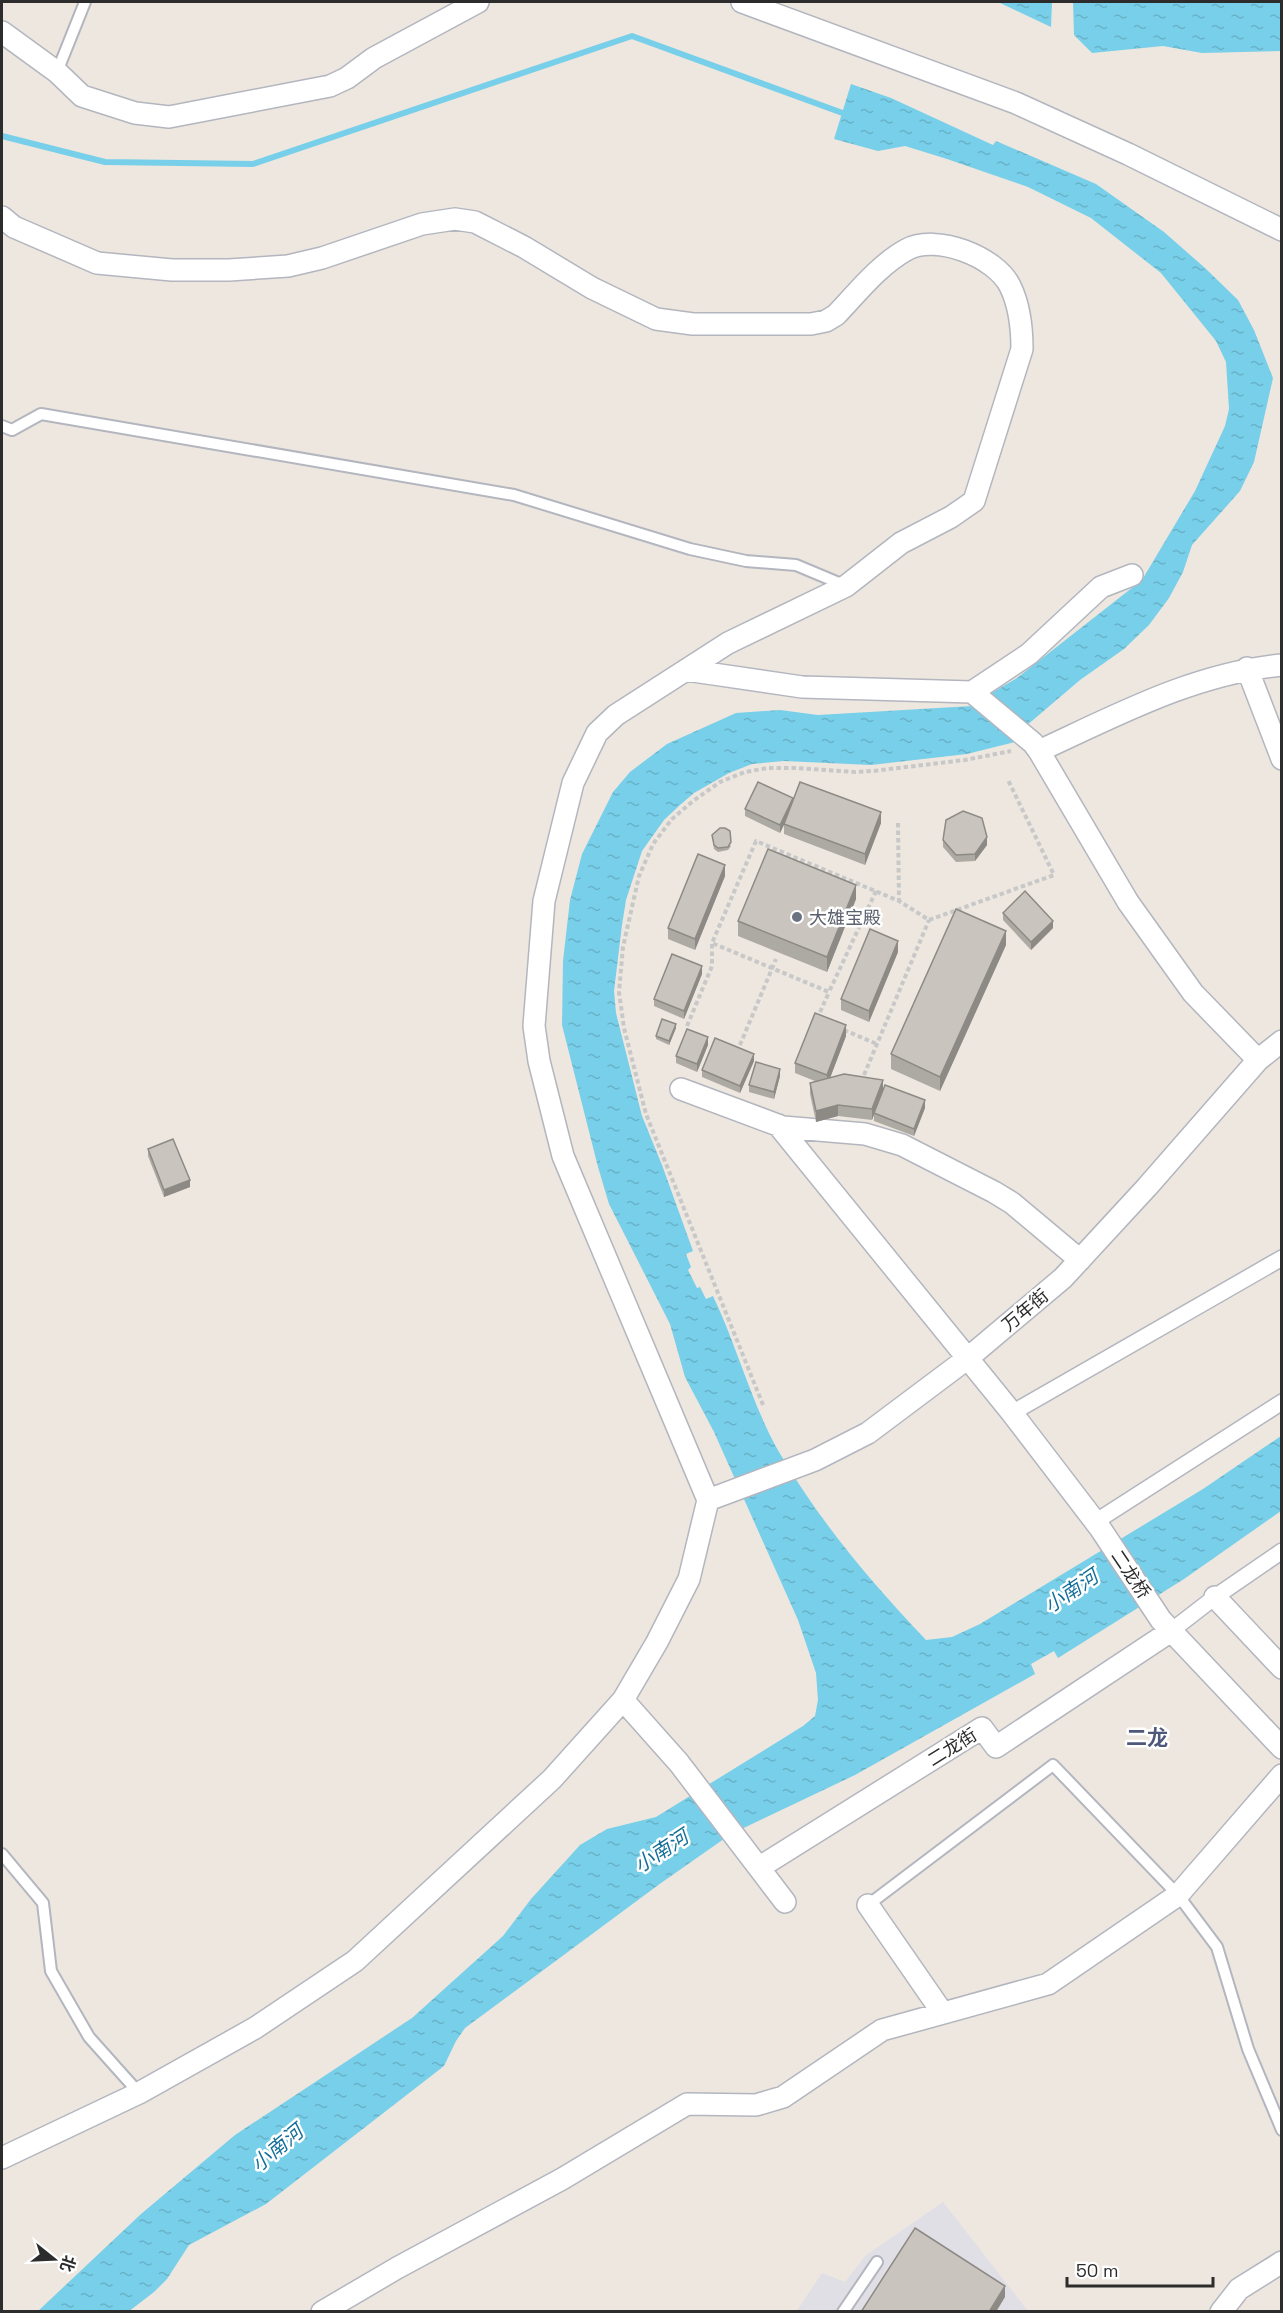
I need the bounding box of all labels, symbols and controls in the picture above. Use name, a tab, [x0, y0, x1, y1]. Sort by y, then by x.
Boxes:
place label: 大雄宝殿	[809, 906, 881, 929]
marker: 大雄宝殿	[790, 910, 804, 924]
street label: 万年街	[997, 1284, 1053, 1336]
street label: 二龙桥	[1106, 1545, 1156, 1603]
water label: 小南河	[1039, 1561, 1106, 1619]
street label: 二龙街	[923, 1723, 981, 1771]
district label: 二龙	[1126, 1724, 1168, 1751]
water label: 小南河	[629, 1822, 697, 1878]
water label: 小南河	[246, 2116, 311, 2177]
north arrow	[24, 2229, 84, 2289]
scale bar	[1067, 2250, 1212, 2288]
text: 北	[55, 2253, 80, 2274]
text: 50 m	[1076, 2259, 1118, 2282]

